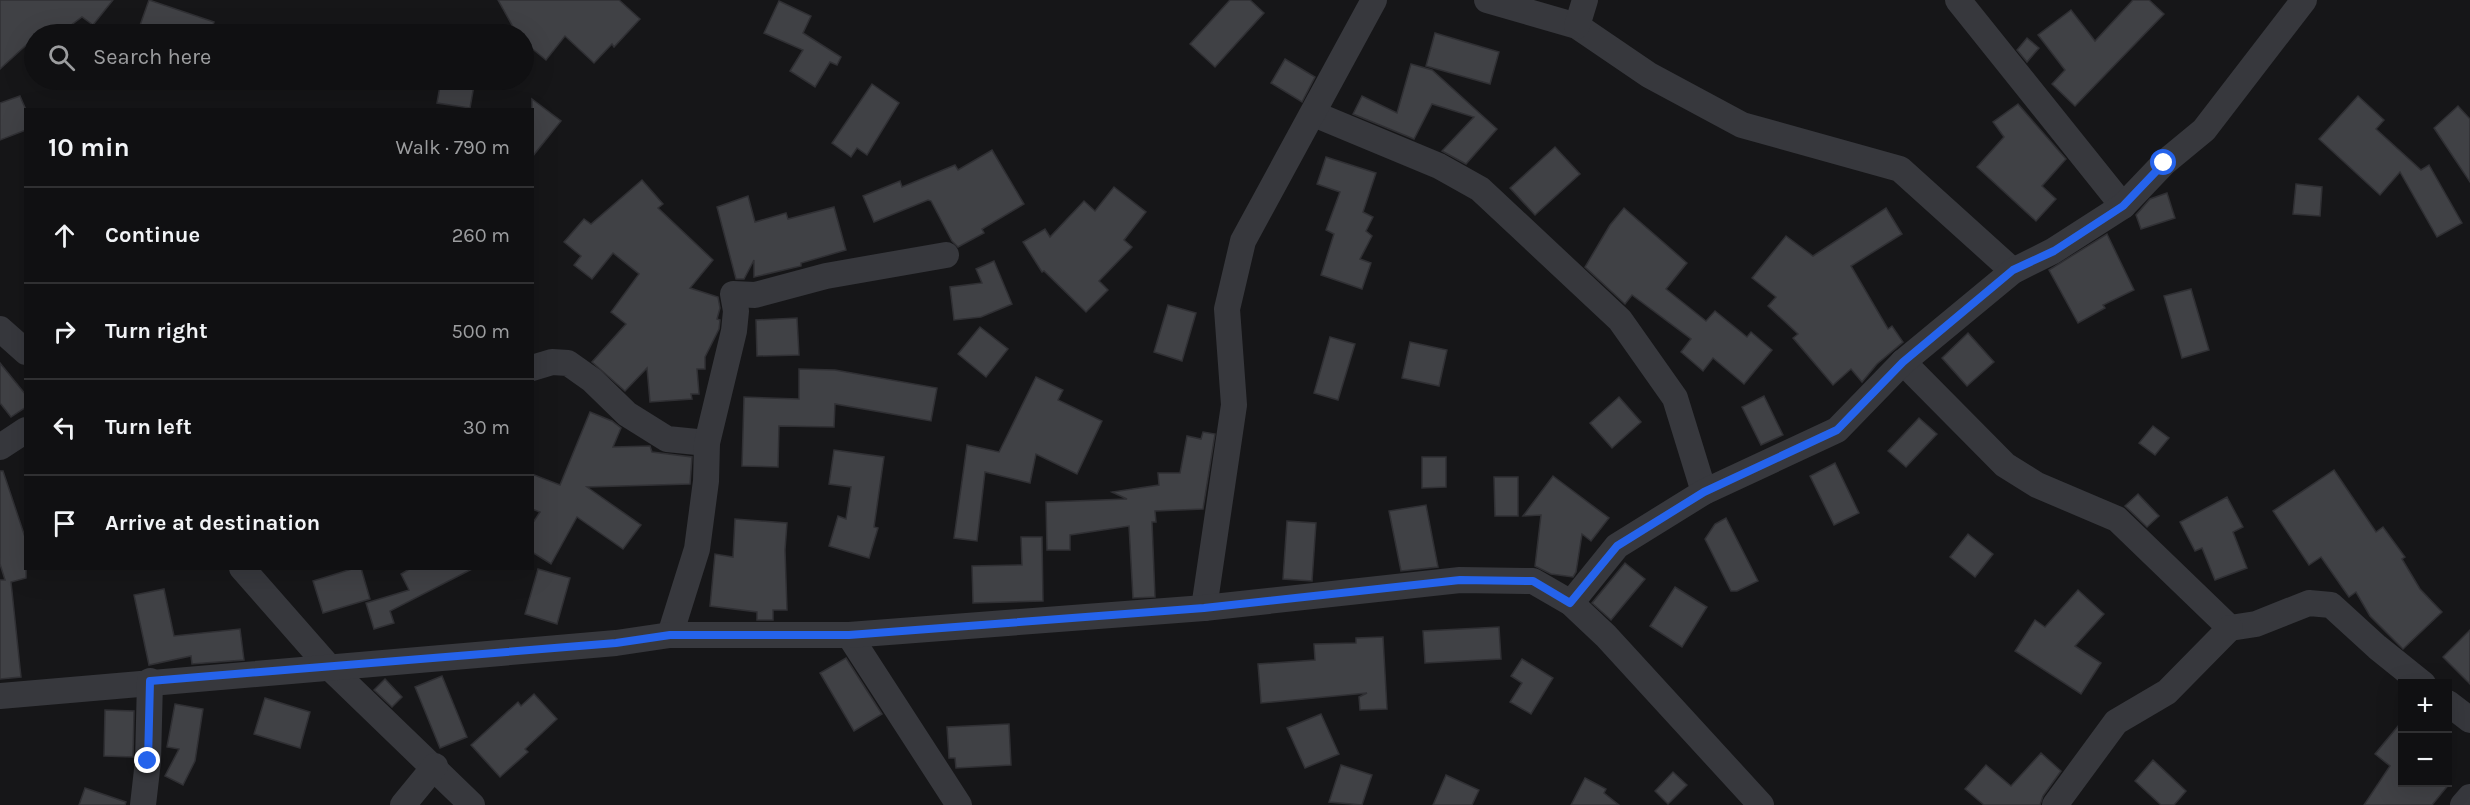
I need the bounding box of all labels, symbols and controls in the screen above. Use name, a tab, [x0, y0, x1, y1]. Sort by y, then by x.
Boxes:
search box	[24, 24, 534, 90]
icon: search	[45, 41, 78, 74]
text: Search here	[93, 44, 211, 70]
text: 10 min	[48, 132, 130, 163]
text: Walk · 790 m	[395, 136, 510, 159]
route start	[2150, 149, 2176, 175]
icon: ahead	[48, 219, 81, 252]
text: Continue	[105, 222, 200, 248]
text: 260 m	[452, 224, 510, 247]
icon: right	[48, 315, 81, 348]
text: Turn right	[105, 318, 208, 344]
text: 500 m	[452, 320, 510, 343]
icon: left	[48, 411, 81, 444]
text: Turn left	[105, 414, 192, 440]
text: 30 m	[463, 416, 510, 439]
icon: arrive	[48, 507, 81, 540]
text: Arrive at destination	[105, 510, 320, 536]
map controls	[2398, 679, 2452, 787]
button: +	[2398, 679, 2452, 733]
button: −	[2398, 733, 2452, 787]
route end	[134, 747, 160, 773]

